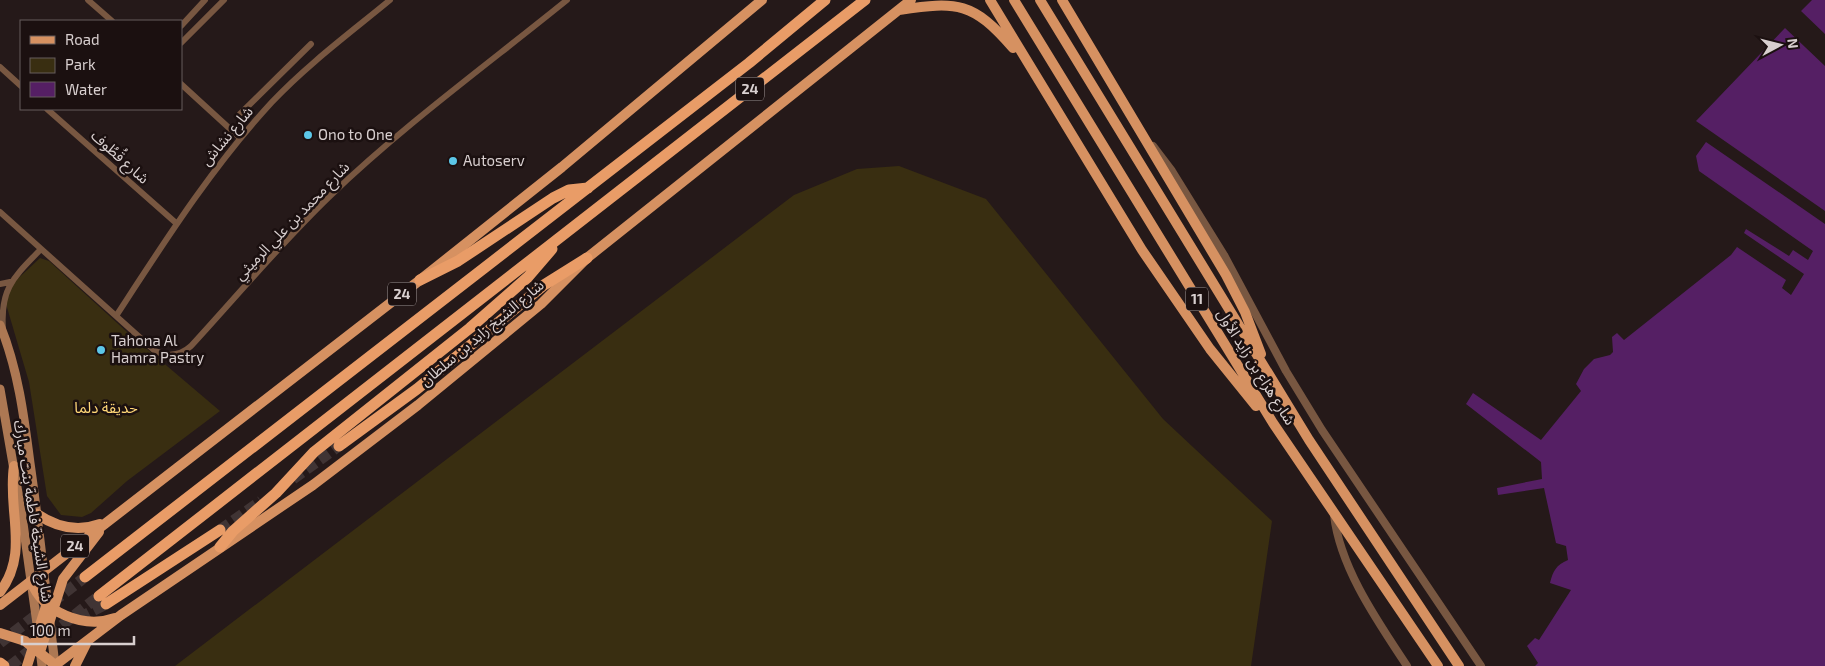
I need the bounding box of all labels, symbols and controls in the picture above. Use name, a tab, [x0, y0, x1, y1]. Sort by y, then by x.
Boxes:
legend	[20, 20, 182, 110]
north arrow	[1755, 20, 1805, 70]
text: Road	[65, 30, 100, 48]
text: N	[1784, 37, 1802, 49]
text: Park	[65, 55, 96, 73]
road number: 24	[736, 78, 764, 100]
text: Water	[65, 80, 107, 98]
street label: شارع نشاش	[196, 102, 259, 171]
street label: شارع قُطُوف	[85, 124, 155, 190]
place label: Ono to One	[318, 125, 393, 143]
marker: Ono to One	[302, 129, 314, 141]
place label: Autoserv	[463, 151, 525, 169]
marker: Autoserv	[447, 155, 459, 167]
street label: شارع محمد بن علي الرميثي	[230, 157, 356, 286]
street label: شارع الشيخ زايد بن سلطان	[416, 275, 550, 392]
road number: 24	[388, 282, 416, 306]
road number: 11	[1186, 288, 1208, 310]
street label: شارع هزاع بن زايد الأول	[1210, 305, 1300, 430]
place label: Tahona Al Hamra Pastry	[111, 331, 204, 366]
marker: Tahona Al Hamra Pastry	[95, 344, 107, 356]
park label: حديقة دلما	[74, 398, 138, 416]
street label: شارع الشيخة فاطمة بنت مبارك	[7, 419, 57, 604]
road number: 24	[61, 534, 89, 558]
scale bar	[22, 614, 135, 646]
text: 100 m	[30, 621, 71, 639]

